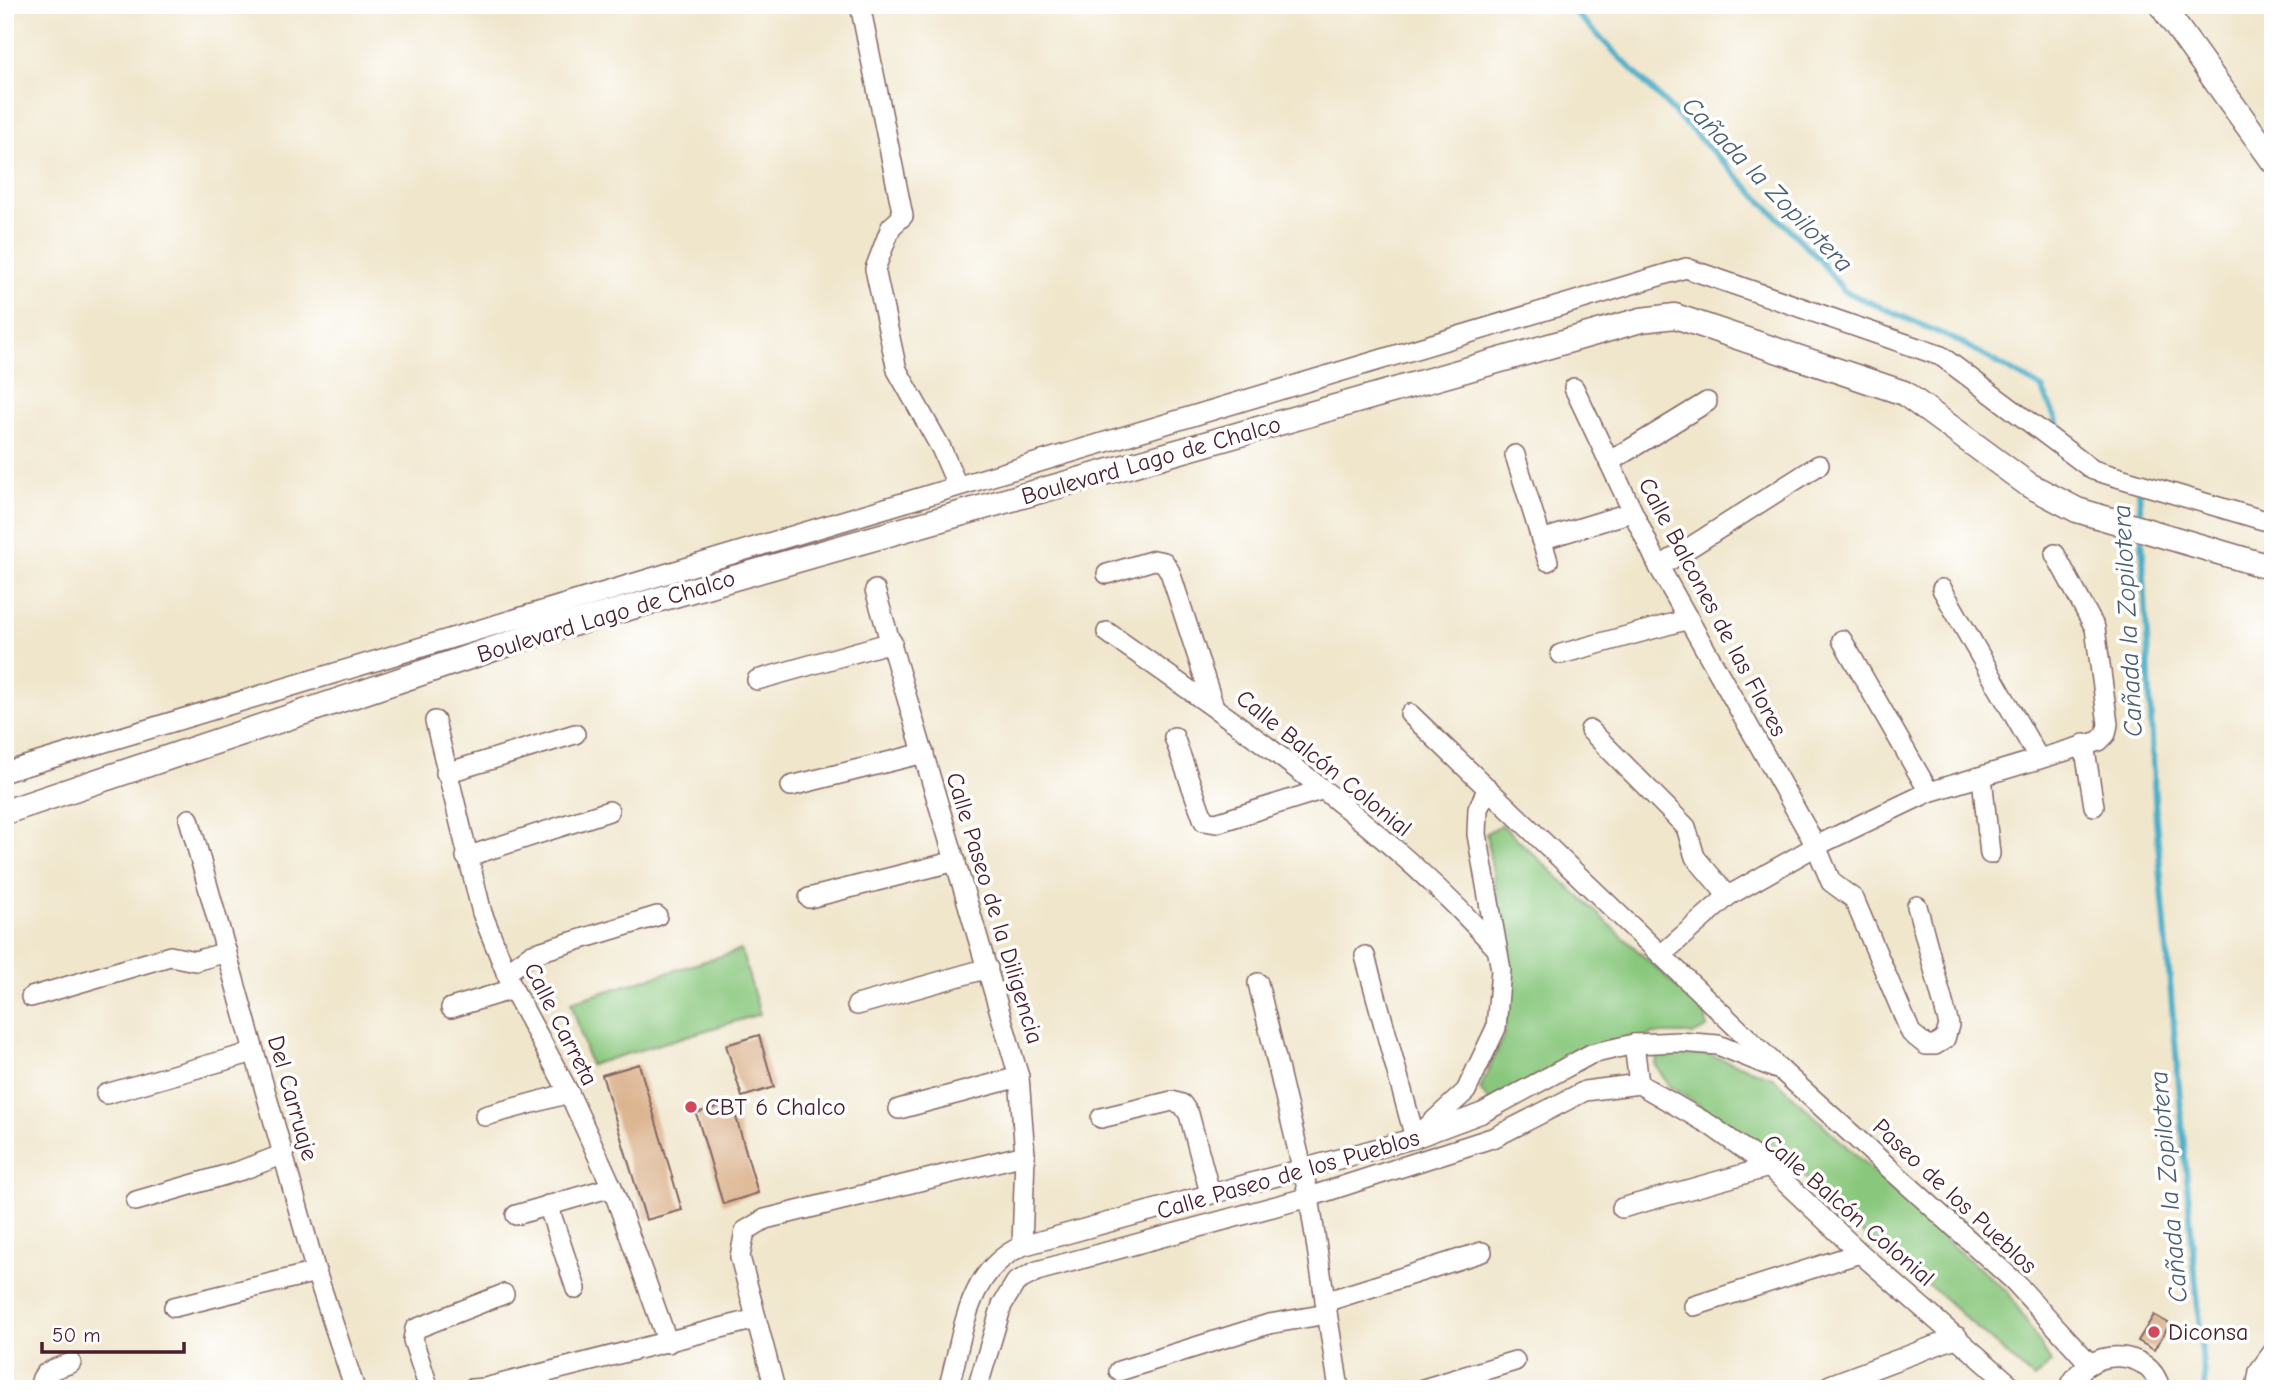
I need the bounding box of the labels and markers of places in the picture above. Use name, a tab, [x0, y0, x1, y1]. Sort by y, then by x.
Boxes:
place label: CBT 6 Chalco	[705, 1093, 846, 1121]
marker: CBT 6 Chalco	[683, 1099, 699, 1115]
place label: Diconsa	[2168, 1318, 2248, 1346]
marker: Diconsa	[2146, 1324, 2162, 1340]

